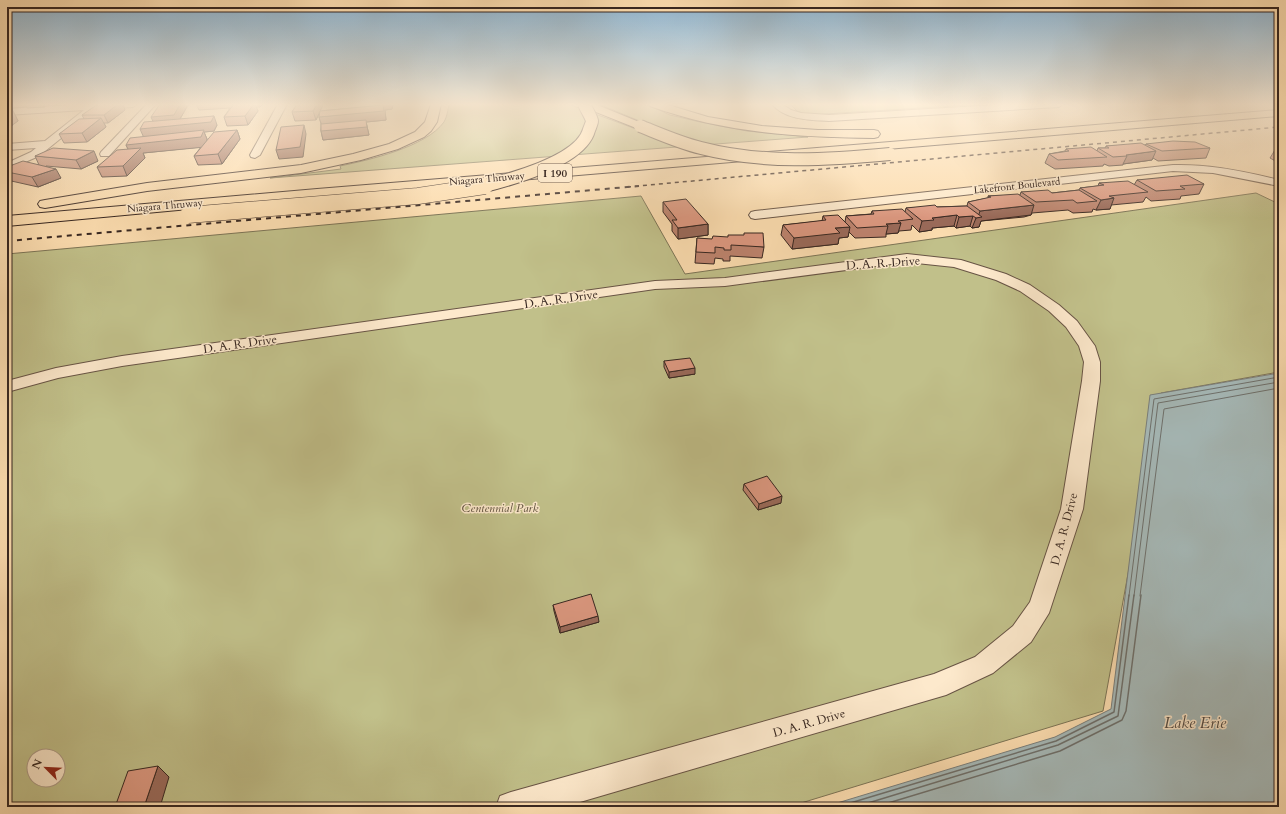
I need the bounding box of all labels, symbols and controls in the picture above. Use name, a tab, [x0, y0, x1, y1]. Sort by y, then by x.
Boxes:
road number: I 190	[538, 164, 572, 182]
street label: Niagara Thruway	[449, 169, 526, 189]
street label: Lakefront Boulevard	[973, 174, 1062, 198]
street label: Niagara Thruway	[127, 196, 204, 216]
street label: D. A. R. Drive	[845, 252, 921, 274]
street label: D. A. R. Drive	[523, 286, 599, 312]
street label: D. A. R. Drive	[202, 331, 278, 357]
street label: D. A. R. Drive	[1047, 491, 1081, 567]
park label: Centennial Park	[462, 500, 538, 516]
street label: D. A. R. Drive	[771, 705, 847, 741]
water label: Lake Erie	[1164, 712, 1227, 734]
north arrow	[26, 748, 66, 788]
text: N	[29, 756, 46, 772]

